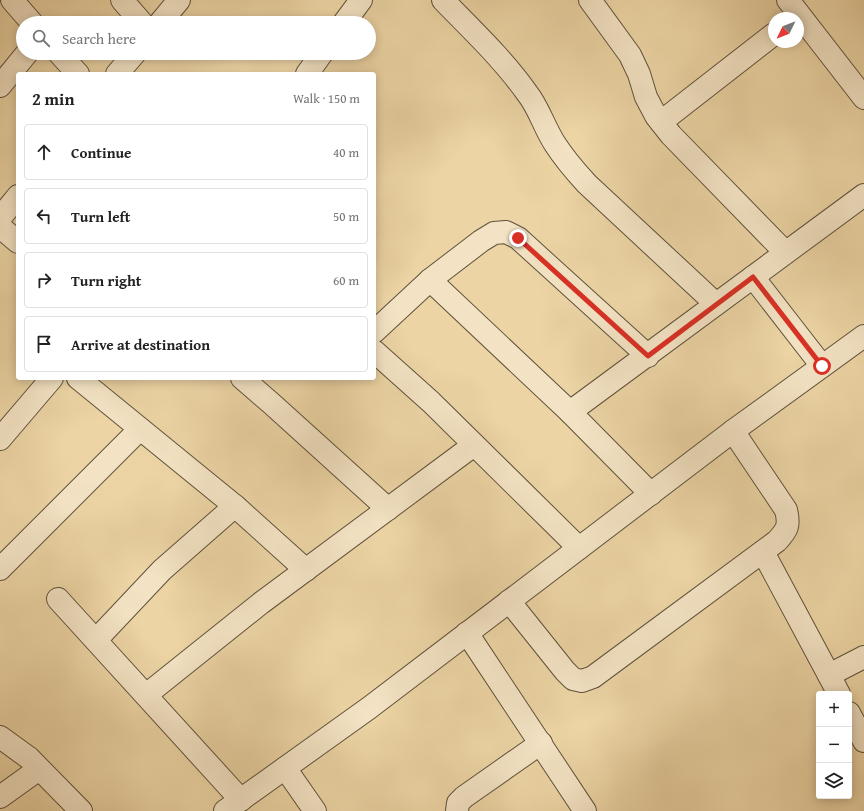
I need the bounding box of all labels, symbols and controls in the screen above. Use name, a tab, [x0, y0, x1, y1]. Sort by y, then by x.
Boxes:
north arrow	[768, 12, 804, 48]
search box	[16, 16, 376, 60]
icon: search	[30, 27, 52, 49]
text: Search here	[62, 28, 136, 49]
text: 2 min	[32, 86, 74, 111]
text: Walk · 150 m	[293, 89, 360, 108]
icon: ahead	[33, 141, 55, 163]
text: Continue	[71, 142, 132, 163]
text: 40 m	[333, 143, 359, 162]
icon: left	[33, 205, 55, 227]
text: Turn left	[71, 206, 130, 227]
text: 50 m	[333, 207, 359, 226]
route end	[509, 229, 527, 247]
icon: right	[33, 269, 55, 291]
text: Turn right	[71, 270, 142, 291]
text: 60 m	[333, 271, 359, 290]
icon: arrive	[33, 333, 55, 355]
text: Arrive at destination	[71, 334, 210, 355]
route start	[813, 357, 831, 375]
map controls	[816, 691, 852, 799]
button: +	[816, 691, 852, 727]
button: −	[816, 727, 852, 763]
button: layers	[816, 763, 852, 799]

